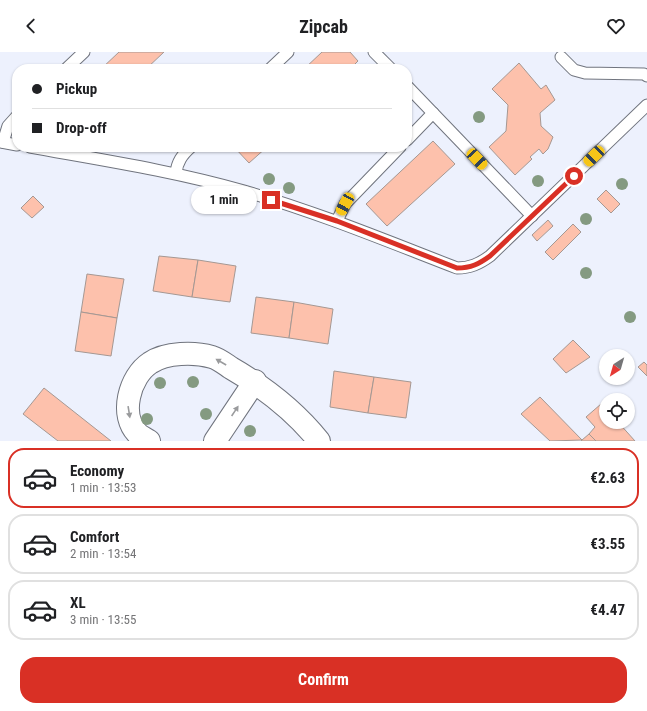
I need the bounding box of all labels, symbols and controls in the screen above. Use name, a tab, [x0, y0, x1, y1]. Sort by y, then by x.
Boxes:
icon: back	[20, 15, 42, 37]
icon: heart	[605, 15, 627, 37]
text: Zipcab	[299, 16, 348, 37]
text: Pickup	[56, 80, 97, 98]
text: Drop-off	[56, 119, 107, 137]
car	[581, 143, 607, 169]
car	[464, 146, 490, 172]
route start	[565, 167, 583, 185]
callout: 1 min	[191, 186, 257, 214]
route end	[262, 191, 280, 209]
car	[334, 191, 356, 217]
text: 1 min	[210, 192, 238, 207]
north arrow	[599, 349, 635, 385]
map controls	[599, 349, 635, 429]
one-way arrow	[215, 359, 227, 366]
button: locate	[599, 393, 635, 429]
one-way arrow	[126, 406, 132, 418]
one-way arrow	[231, 406, 239, 416]
icon: car	[22, 460, 58, 496]
text: Economy	[70, 462, 124, 480]
text: €2.63	[590, 469, 625, 487]
text: 1 min · 13:53	[70, 480, 136, 495]
icon: car	[22, 526, 58, 562]
text: Comfort	[70, 528, 119, 546]
text: €3.55	[590, 535, 625, 553]
text: 2 min · 13:54	[70, 546, 136, 561]
icon: car	[22, 592, 58, 628]
text: XL	[70, 594, 86, 612]
text: €4.47	[590, 601, 625, 619]
text: 3 min · 13:55	[70, 612, 136, 627]
button: Confirm	[20, 657, 627, 703]

